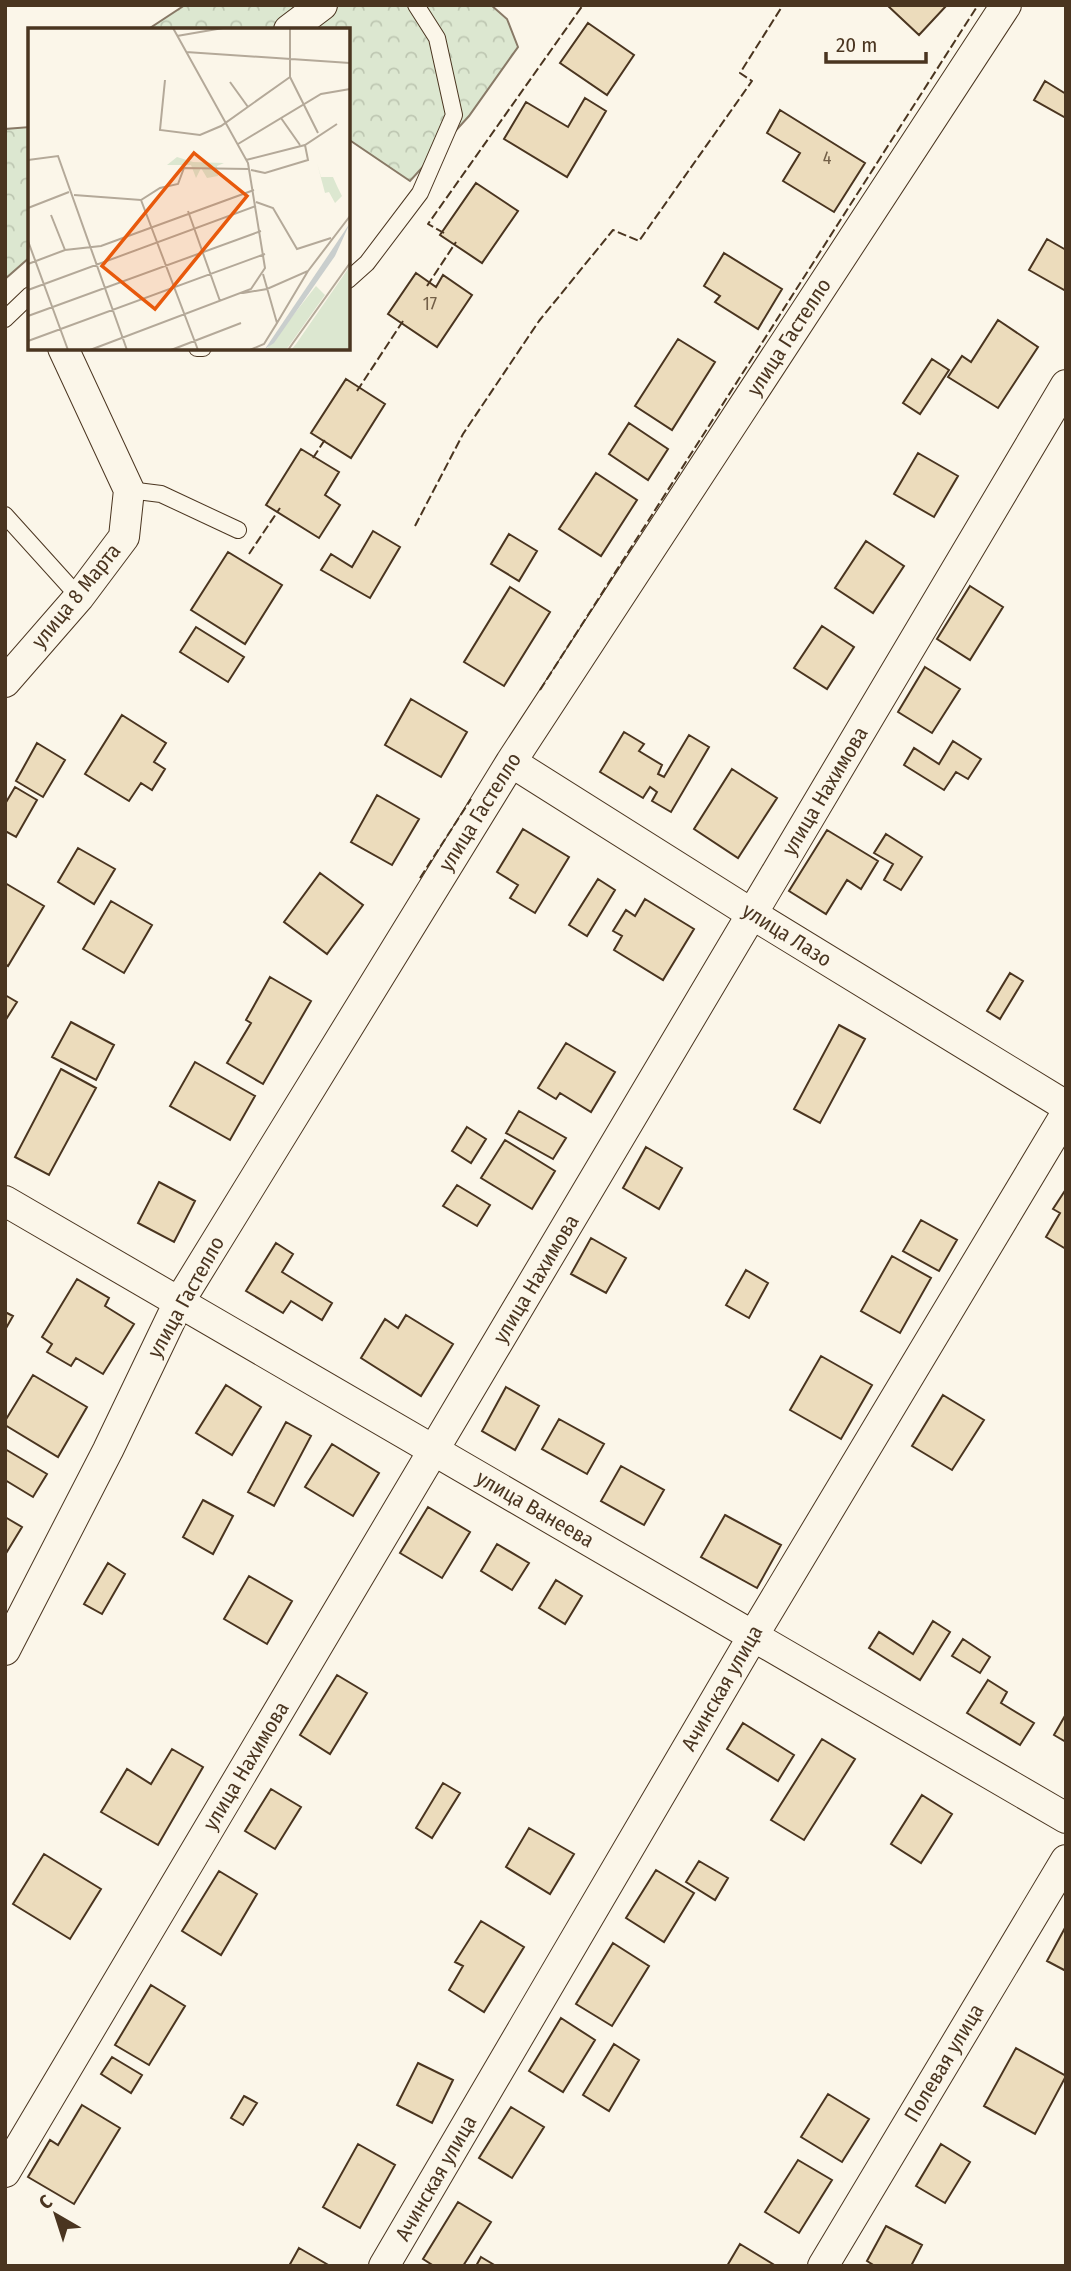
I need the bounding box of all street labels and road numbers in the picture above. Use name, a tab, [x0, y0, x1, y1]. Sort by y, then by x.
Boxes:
street label: улица Гастелло	[741, 273, 837, 401]
street label: улица 8 Марта	[26, 538, 126, 654]
street label: улица Нахимова	[776, 722, 874, 860]
street label: улица Гастелло	[433, 748, 527, 876]
street label: улица Лазо	[738, 897, 836, 973]
street label: улица Нахимова	[487, 1210, 585, 1348]
street label: улица Гастелло	[142, 1232, 230, 1362]
street label: улица Ванеева	[471, 1465, 599, 1553]
street label: Ачинская улица	[676, 1621, 768, 1755]
street label: улица Нахимова	[197, 1697, 295, 1835]
street label: Полевая улица	[899, 1999, 989, 2127]
street label: Ачинская улица	[390, 2111, 482, 2245]

